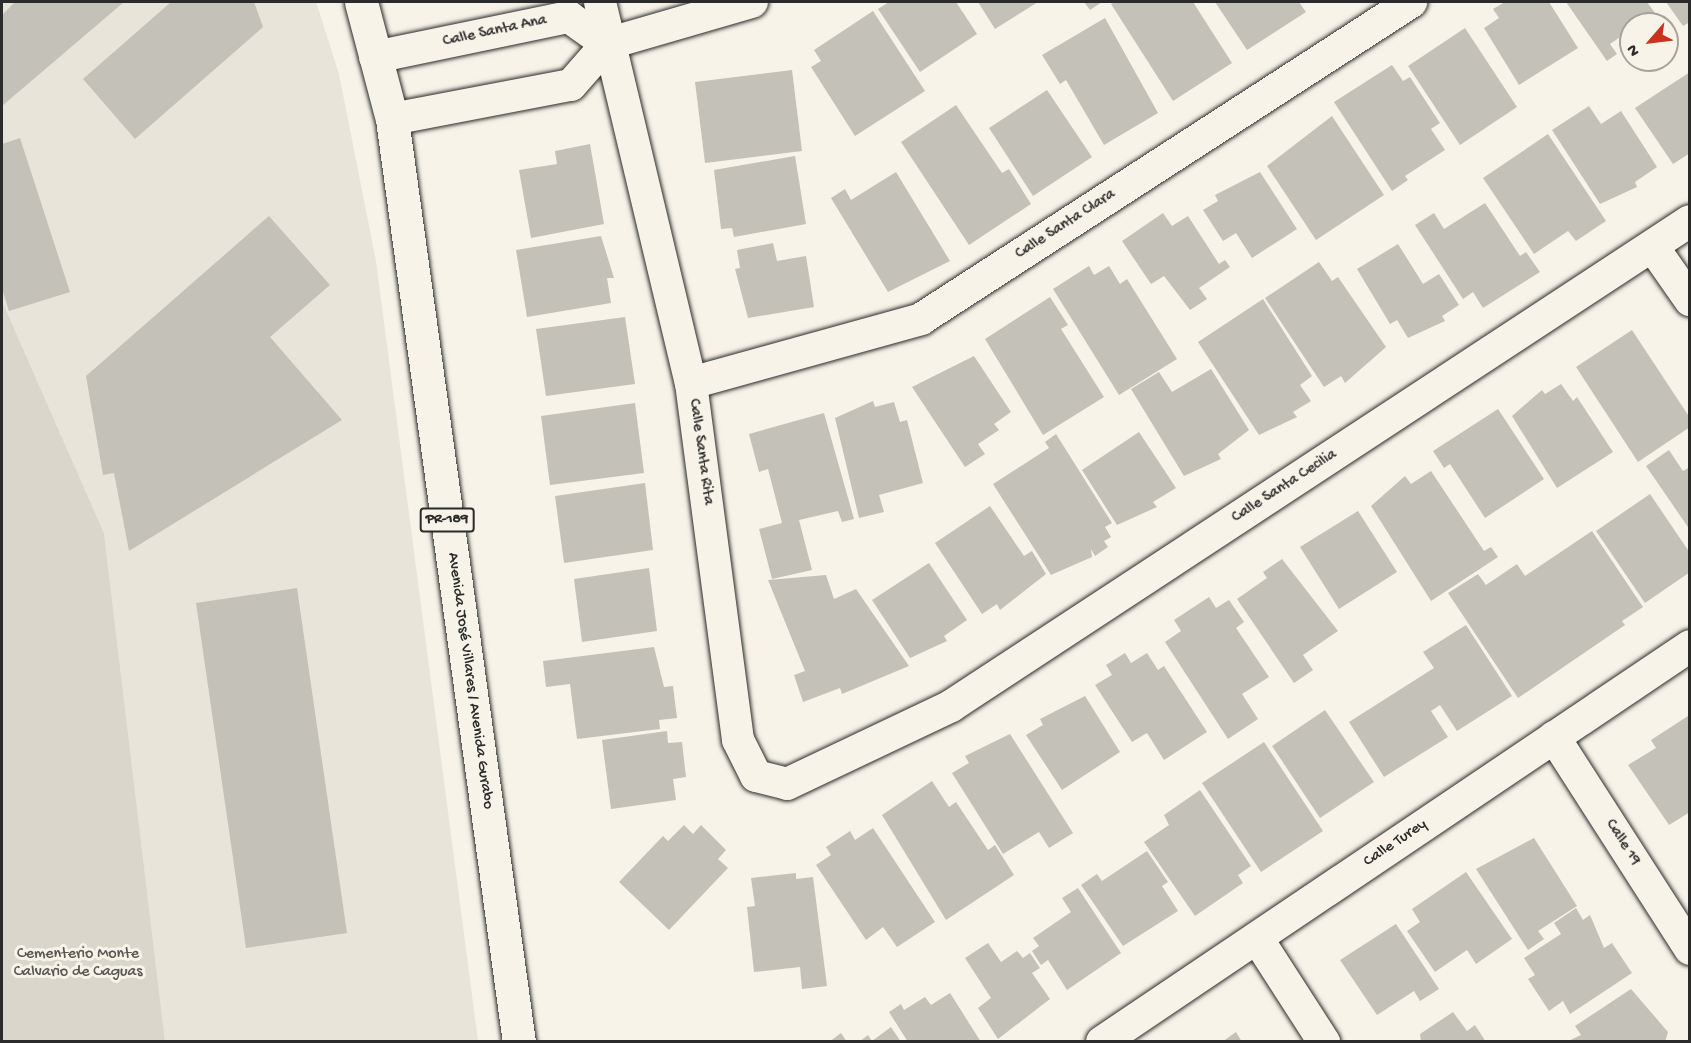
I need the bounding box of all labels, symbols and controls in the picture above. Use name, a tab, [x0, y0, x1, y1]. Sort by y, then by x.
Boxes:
street label: Calle Santa Ana	[441, 12, 549, 52]
north arrow	[1619, 12, 1679, 72]
text: N	[1624, 41, 1645, 59]
street label: Calle Santa Clara	[1012, 186, 1120, 264]
street label: Calle Santa Rita	[683, 398, 717, 506]
street label: Calle Santa Cecilia	[1229, 446, 1341, 528]
road number: PR-189	[418, 508, 476, 532]
street label: Avenida José Villares / Avenida Gurabo	[441, 551, 497, 811]
street label: Calle Turey	[1361, 816, 1431, 872]
street label: Calle 19	[1600, 816, 1644, 870]
park label: Cementerio Monte Calvario de Caguas	[14, 945, 142, 983]

